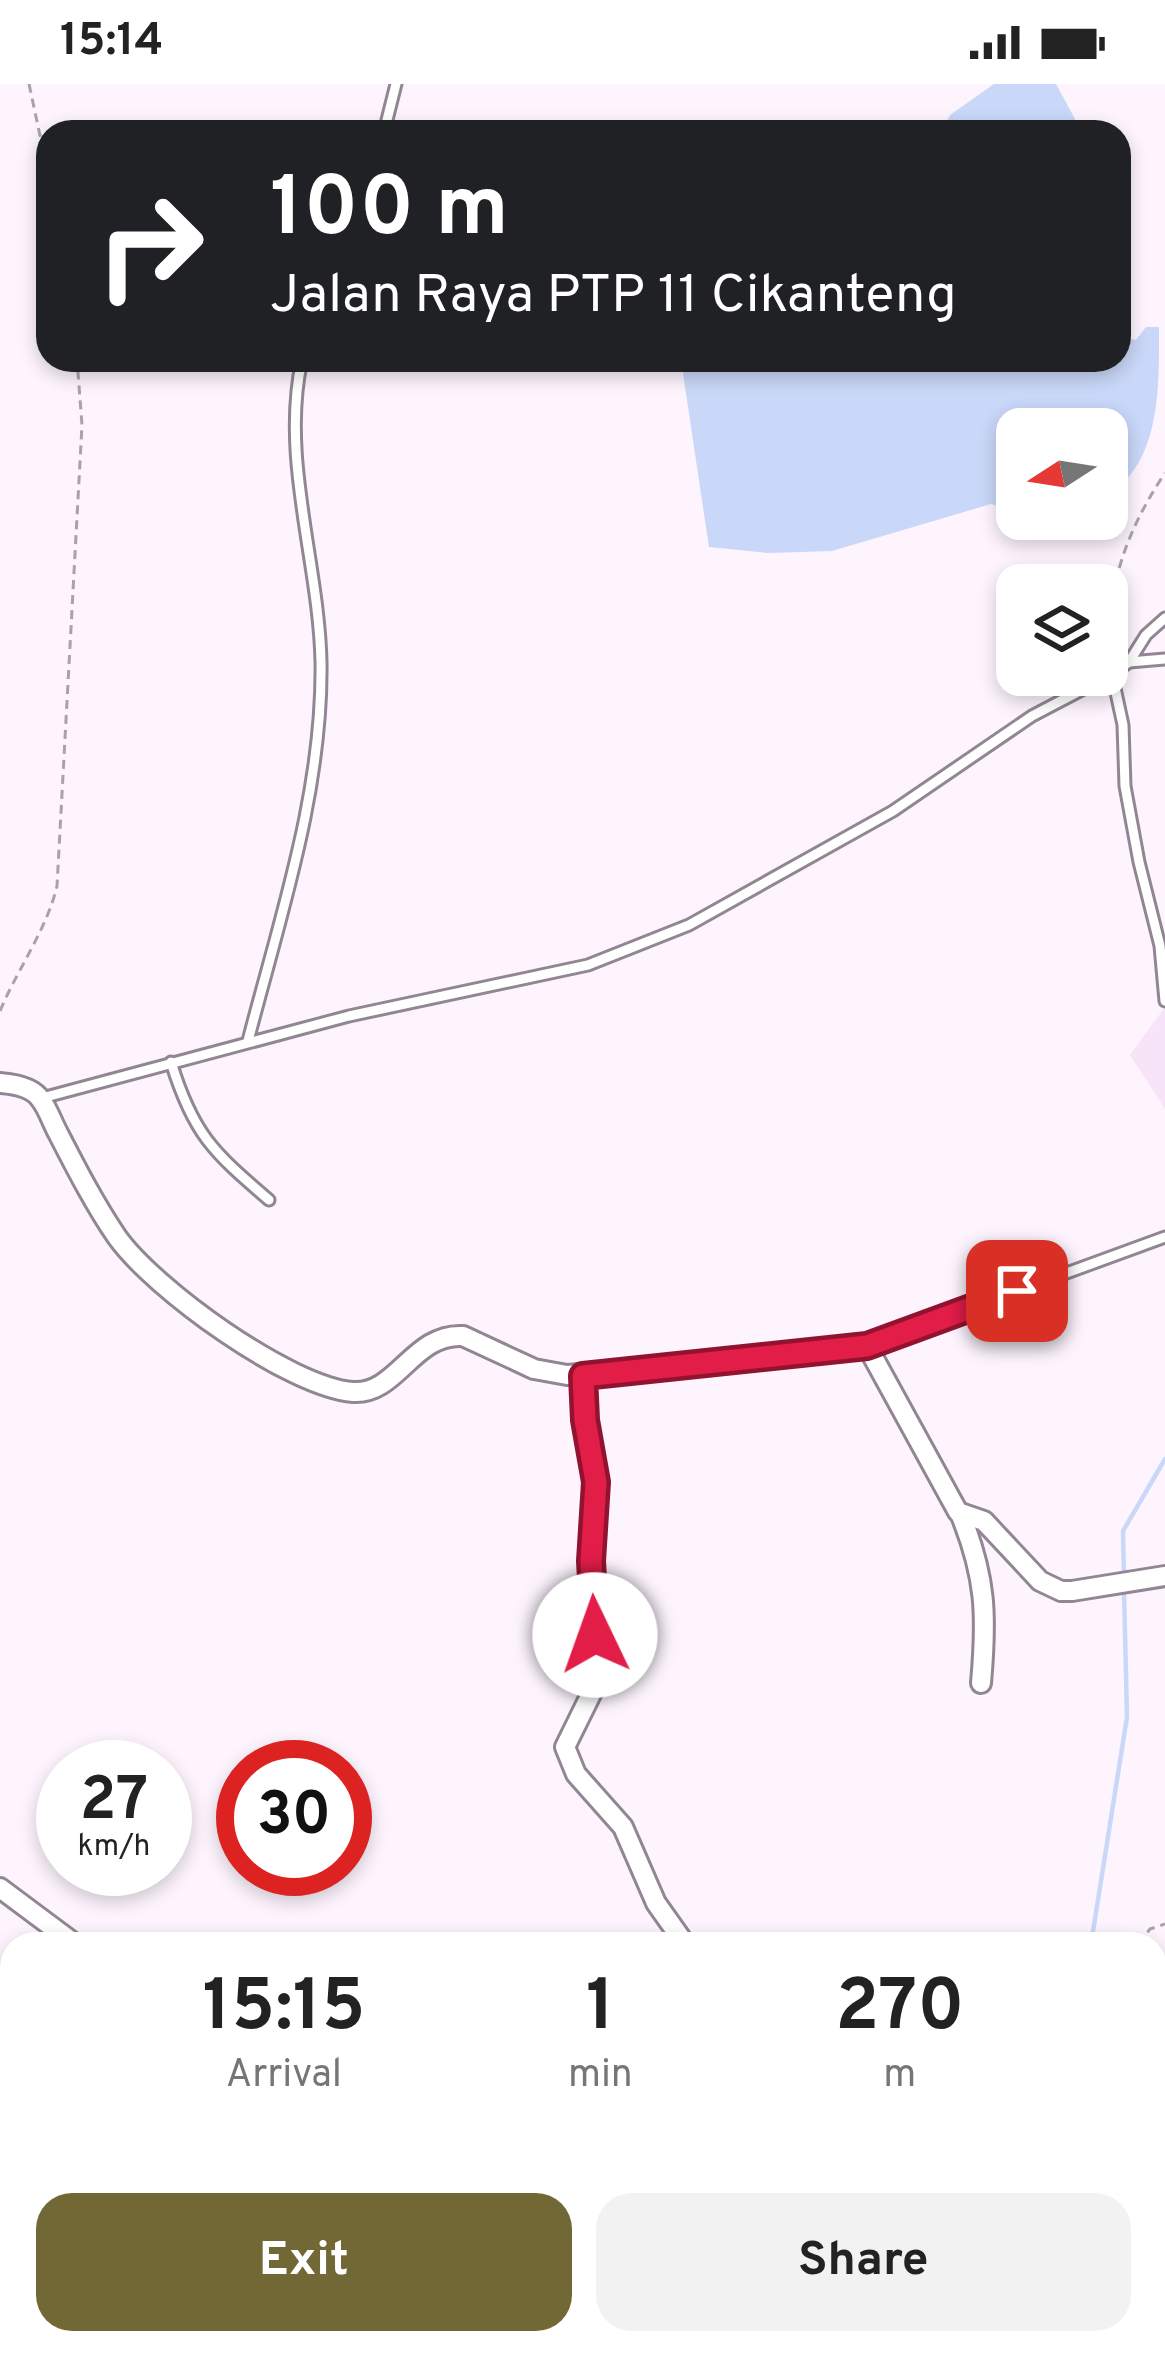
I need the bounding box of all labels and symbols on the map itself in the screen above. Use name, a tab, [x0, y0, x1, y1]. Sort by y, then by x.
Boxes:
north arrow	[996, 408, 1128, 540]
pin	[966, 1240, 1068, 1342]
position arrow	[532, 1572, 658, 1698]
speed limit sign: 30	[216, 1740, 372, 1896]

